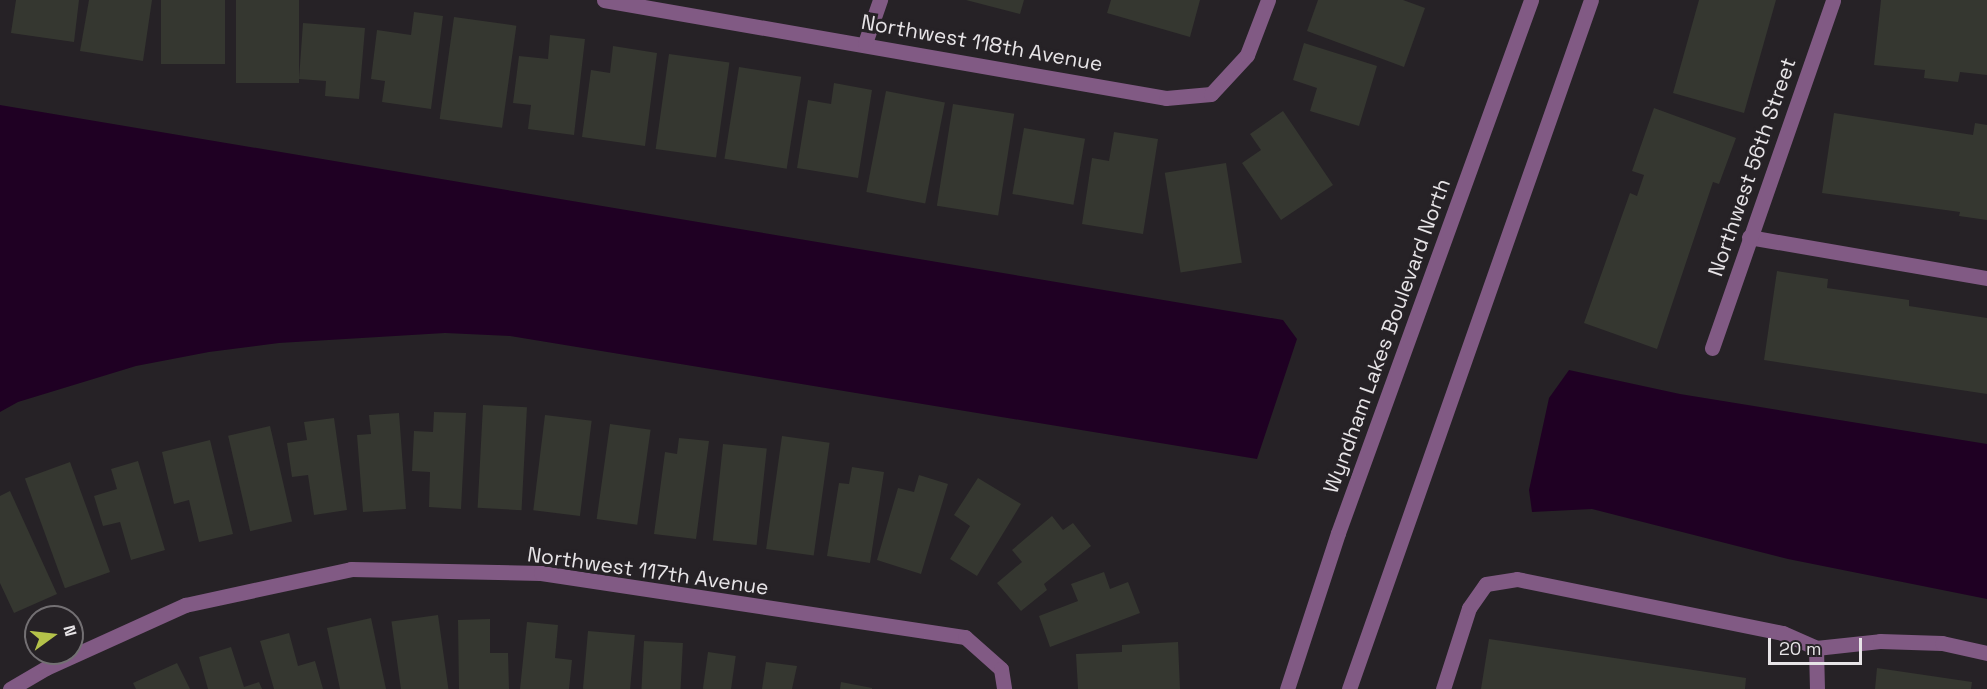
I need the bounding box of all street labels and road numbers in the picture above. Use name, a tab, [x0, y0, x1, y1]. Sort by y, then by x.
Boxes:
street label: Northwest 118th Avenue	[859, 9, 1105, 77]
street label: Northwest 56th Street	[1703, 54, 1801, 280]
street label: Wyndham Lakes Boulevard North	[1318, 175, 1456, 497]
street label: Northwest 117th Avenue	[526, 542, 770, 600]

